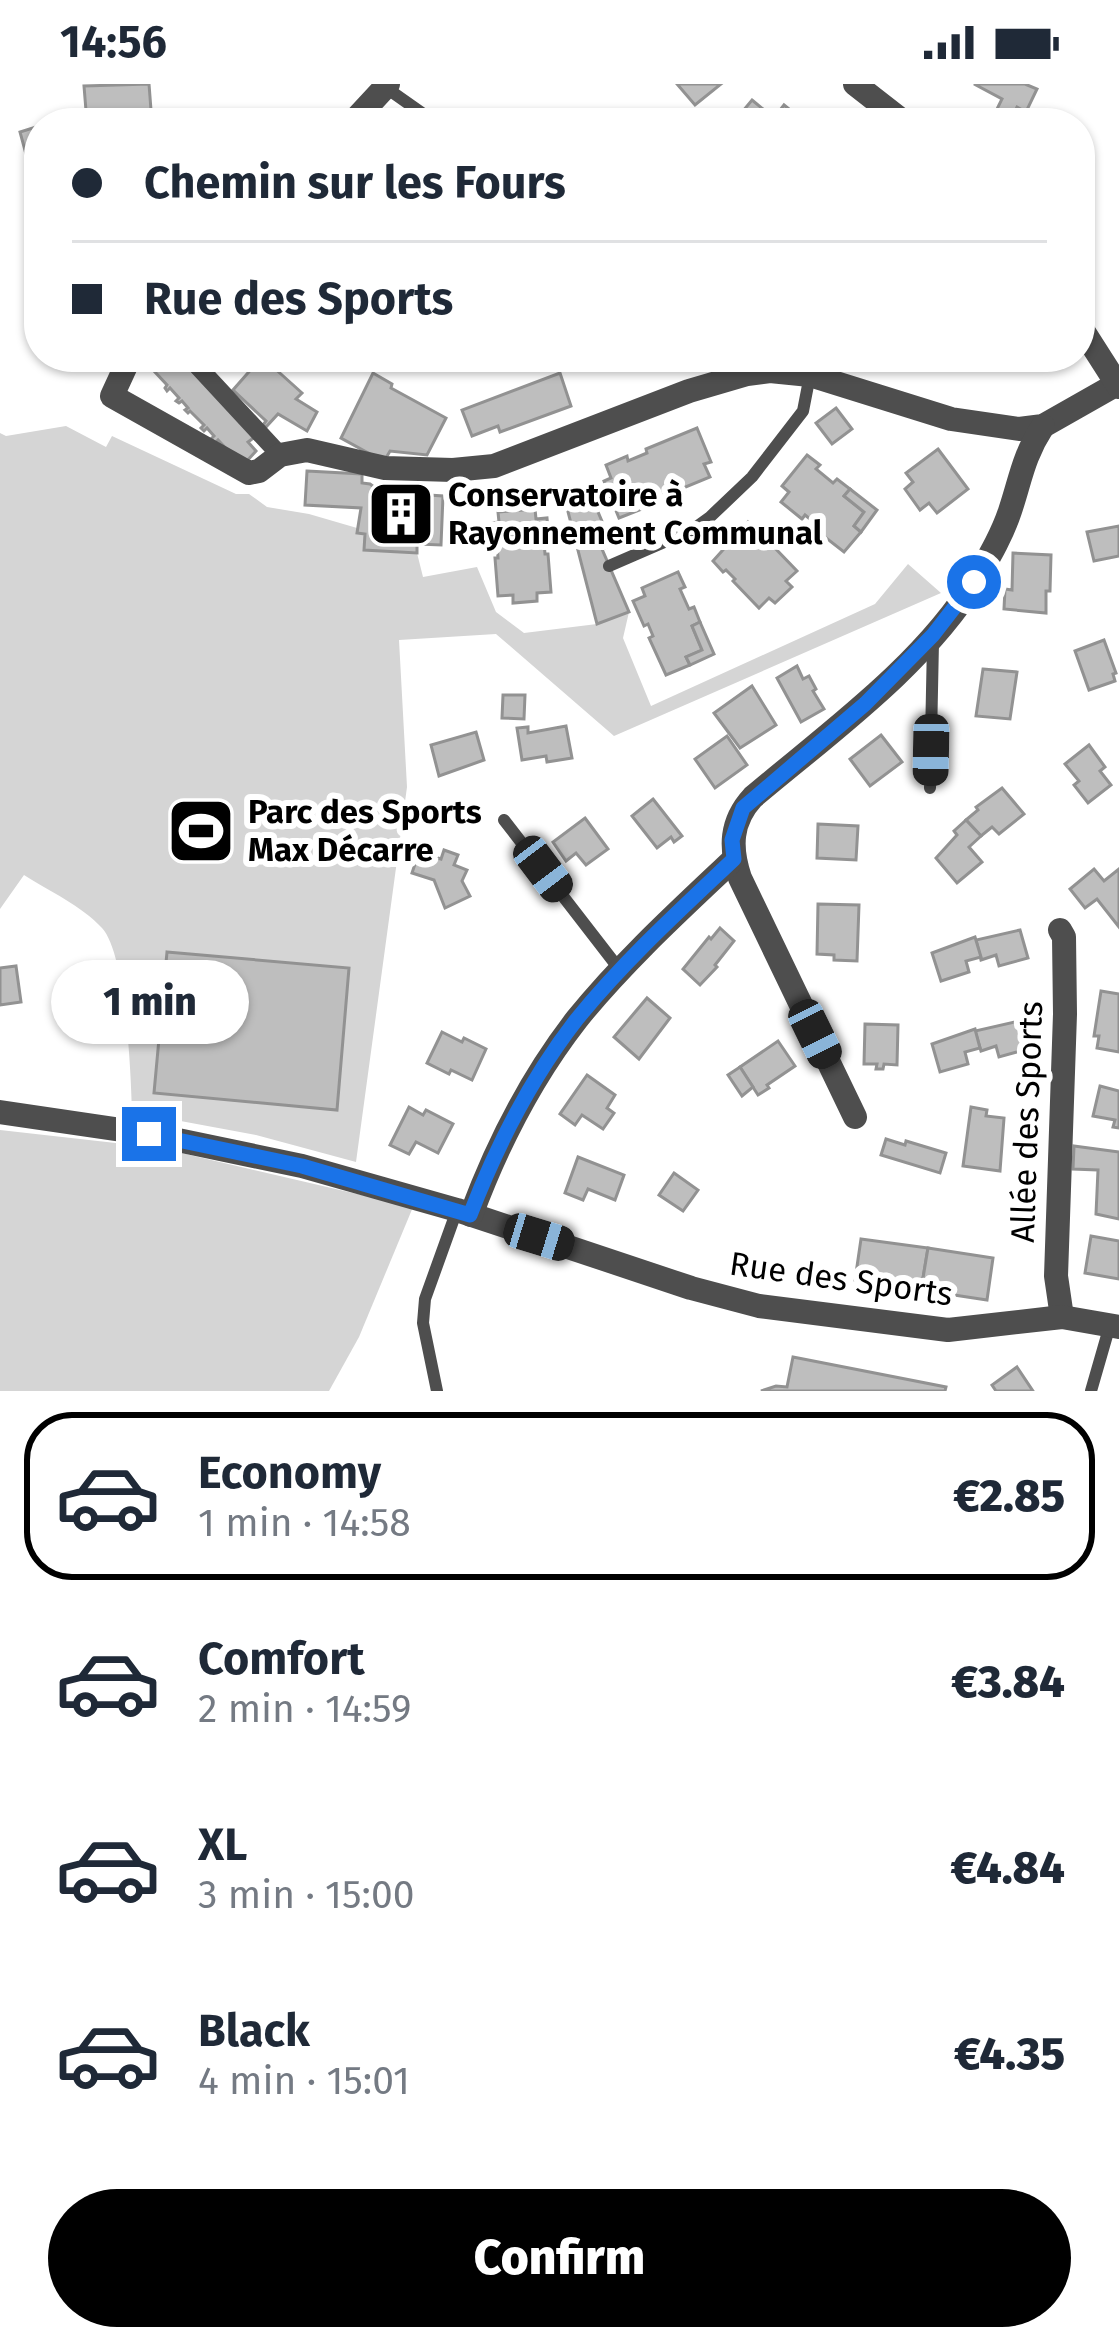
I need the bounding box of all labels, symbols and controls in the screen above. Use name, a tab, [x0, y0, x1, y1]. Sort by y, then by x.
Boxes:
text: 14:56	[60, 15, 167, 69]
text: Chemin sur les Fours	[144, 156, 566, 210]
text: Rue des Sports	[144, 272, 453, 326]
place label: Conservatoire à Rayonnement Communal	[448, 475, 823, 553]
building icon: Conservatoire à Rayonnement Communal	[366, 479, 436, 549]
route start	[947, 555, 1001, 609]
car	[912, 714, 950, 786]
place label: Parc des Sports Max Décarre	[248, 792, 482, 870]
sports icon: Parc des Sports Max Décarre	[166, 796, 236, 866]
car	[507, 829, 579, 909]
callout: 1 min	[50, 960, 248, 1044]
text: 1 min	[103, 979, 197, 1025]
car	[783, 994, 847, 1074]
street label: Allée des Sports	[1003, 1001, 1051, 1243]
route end	[122, 1107, 176, 1161]
car	[499, 1209, 579, 1265]
street label: Rue des Sports	[727, 1244, 955, 1314]
icon: car	[54, 1442, 162, 1550]
text: Economy	[198, 1446, 381, 1500]
text: €2.85	[953, 1469, 1065, 1523]
text: 1 min · 14:58	[198, 1500, 411, 1546]
icon: car	[54, 1628, 162, 1736]
text: Comfort	[198, 1632, 365, 1686]
text: €3.84	[951, 1655, 1065, 1709]
text: 2 min · 14:59	[198, 1686, 412, 1732]
icon: car	[54, 1814, 162, 1922]
text: XL	[198, 1818, 247, 1872]
text: €4.84	[951, 1841, 1065, 1895]
text: 3 min · 15:00	[198, 1872, 414, 1918]
icon: car	[54, 2000, 162, 2108]
text: Black	[198, 2004, 310, 2058]
text: €4.35	[954, 2027, 1065, 2081]
text: 4 min · 15:01	[198, 2058, 410, 2104]
button: Confirm	[48, 2189, 1071, 2327]

